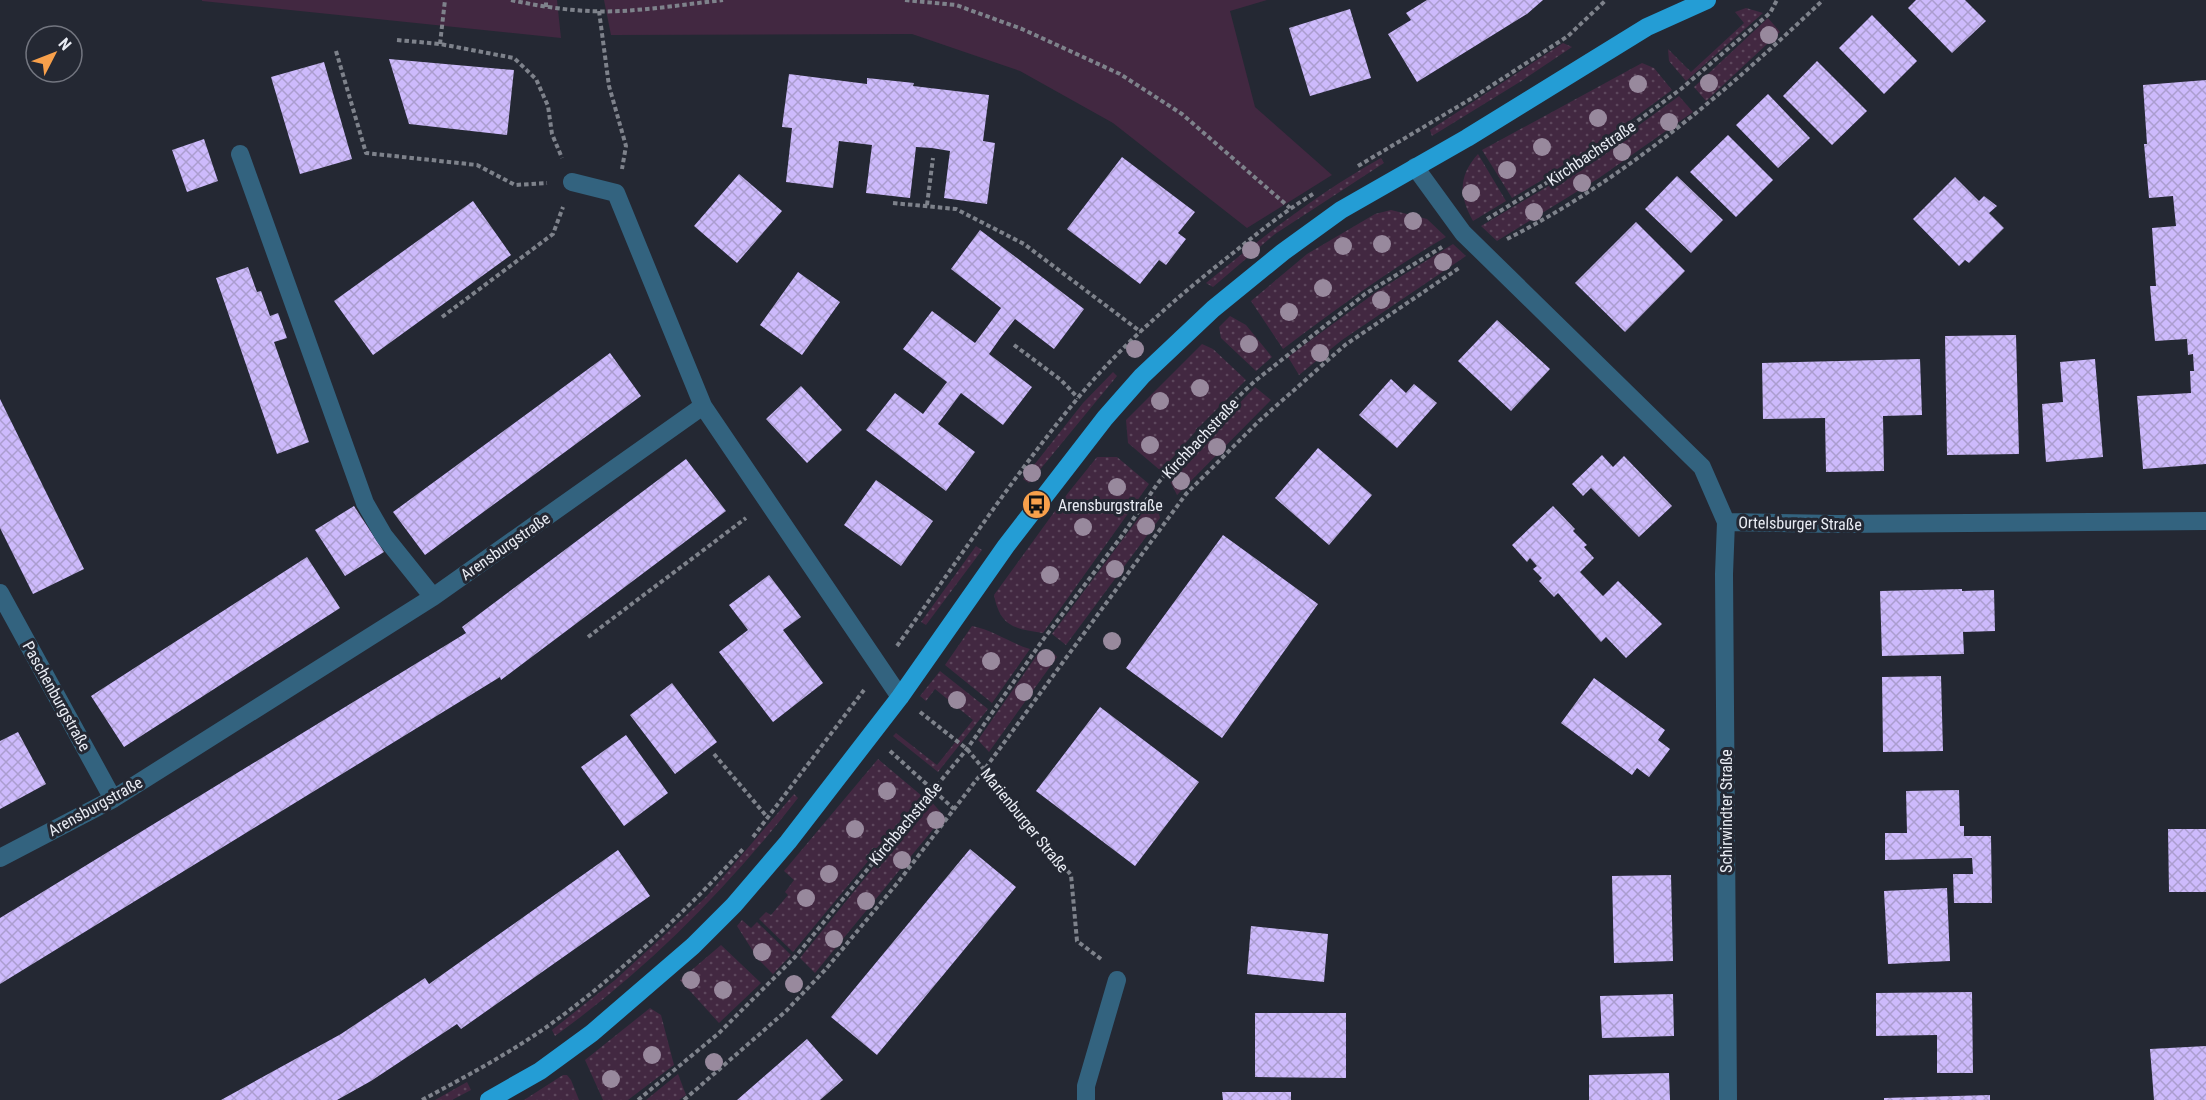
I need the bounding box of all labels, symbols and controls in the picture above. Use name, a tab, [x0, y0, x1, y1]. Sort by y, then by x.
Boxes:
north arrow	[24, 24, 84, 84]
text: N	[54, 34, 75, 54]
street label: Kirchbachstraße	[1543, 117, 1639, 190]
street label: Kirchbachstraße	[1158, 394, 1242, 482]
bus stop icon: Arensburgstraße	[1021, 489, 1053, 521]
place label: Arensburgstraße	[1058, 496, 1163, 515]
street label: Arensburgstraße	[457, 509, 554, 584]
street label: Ortelsburger Straße	[1738, 513, 1862, 534]
street label: Paschenburgstraße	[19, 638, 95, 754]
street label: Schirwindter Straße	[1717, 749, 1736, 873]
street label: Marienburger Straße	[977, 764, 1073, 876]
street label: Arensburgstraße	[45, 773, 146, 840]
street label: Kirchbachstraße	[865, 778, 946, 869]

